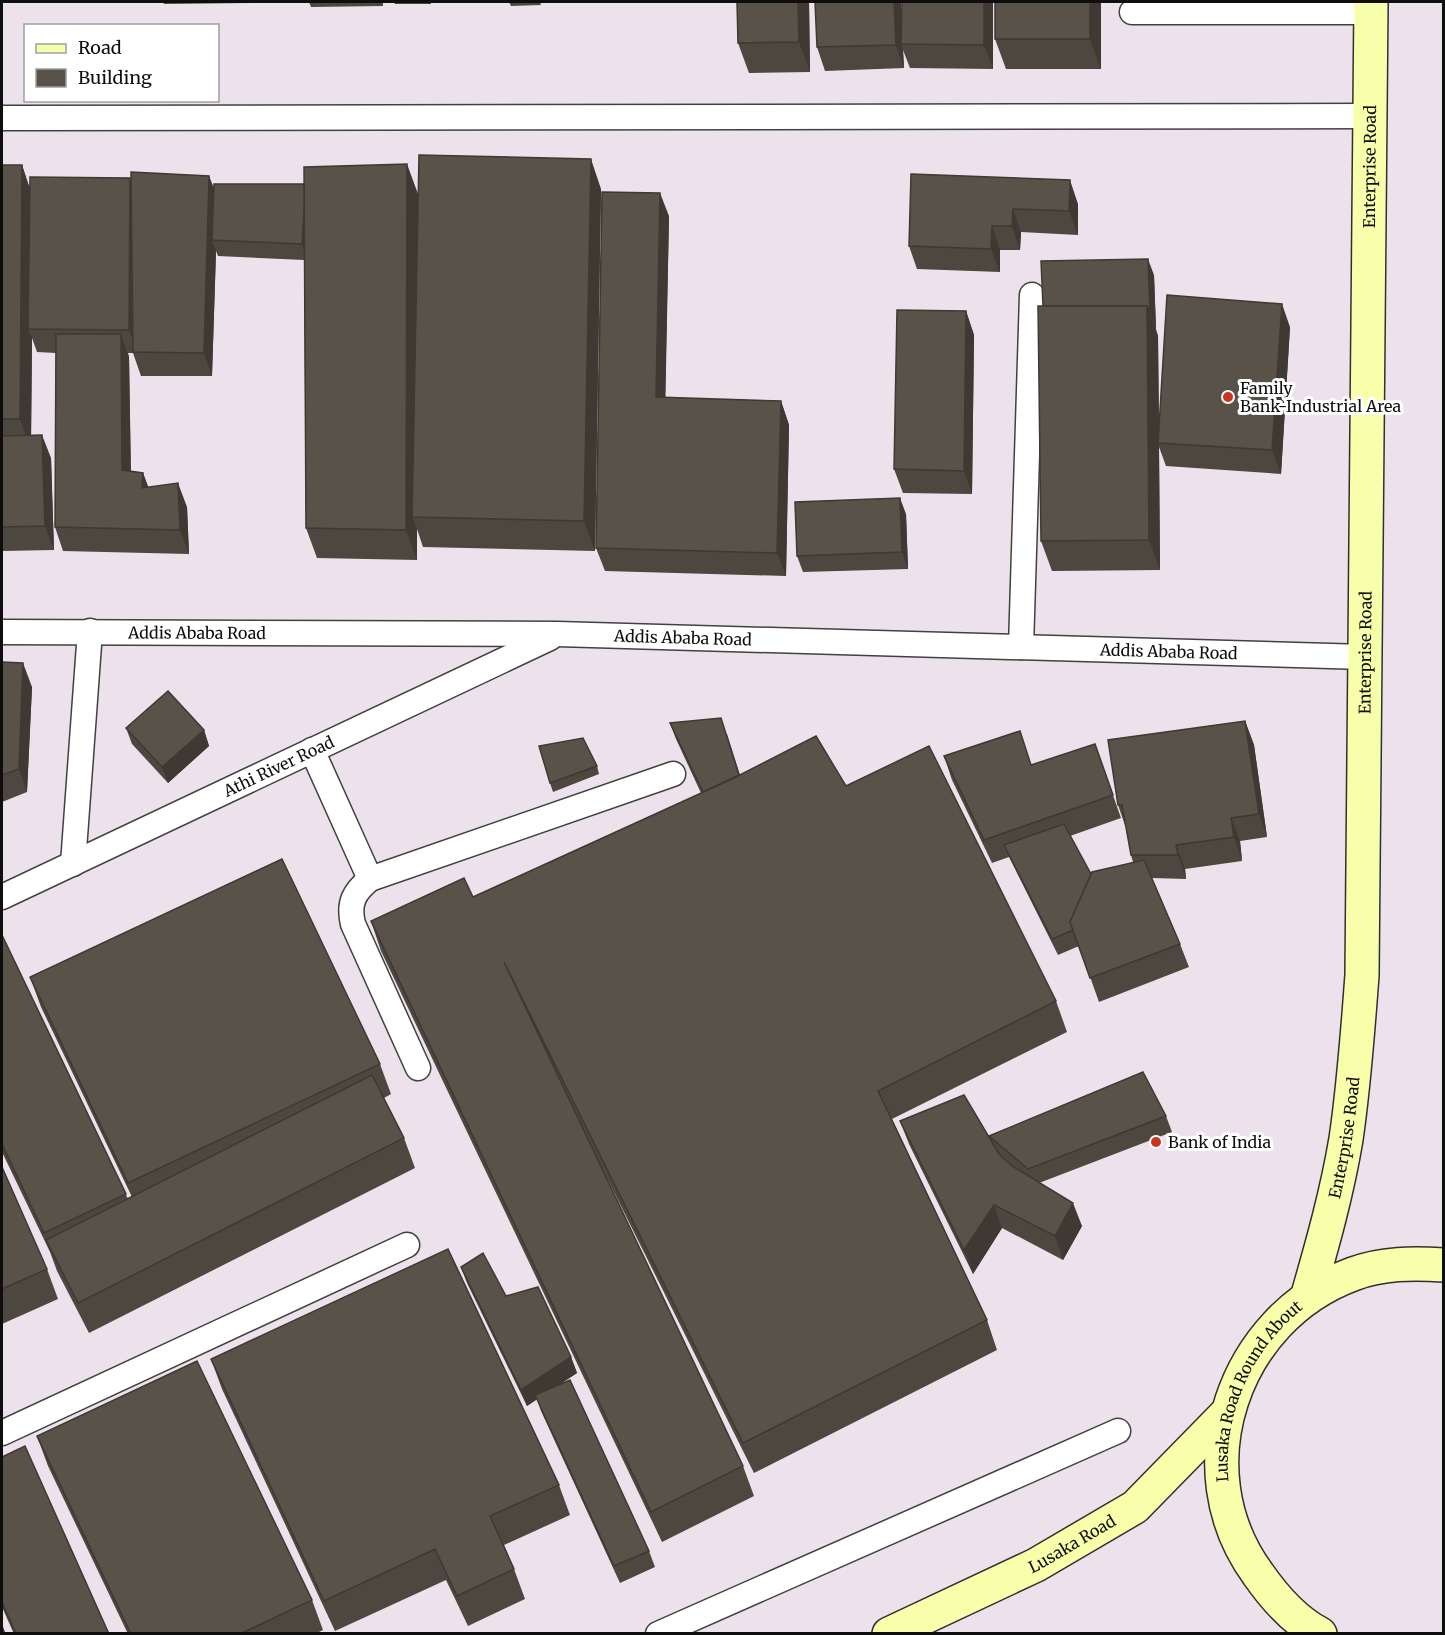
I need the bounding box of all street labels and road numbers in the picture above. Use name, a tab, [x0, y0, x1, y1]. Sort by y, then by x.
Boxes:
street label: Enterprise Road	[1359, 105, 1380, 228]
street label: Enterprise Road	[1354, 591, 1376, 714]
street label: Addis Ababa Road	[127, 622, 266, 643]
street label: Addis Ababa Road	[613, 626, 753, 650]
street label: Addis Ababa Road	[1099, 639, 1238, 663]
street label: Athi River Road	[219, 731, 338, 801]
street label: Enterprise Road	[1324, 1075, 1364, 1200]
street label: Lusaka Road Round About	[1212, 1295, 1307, 1483]
street label: Lusaka Road	[1025, 1510, 1119, 1577]

